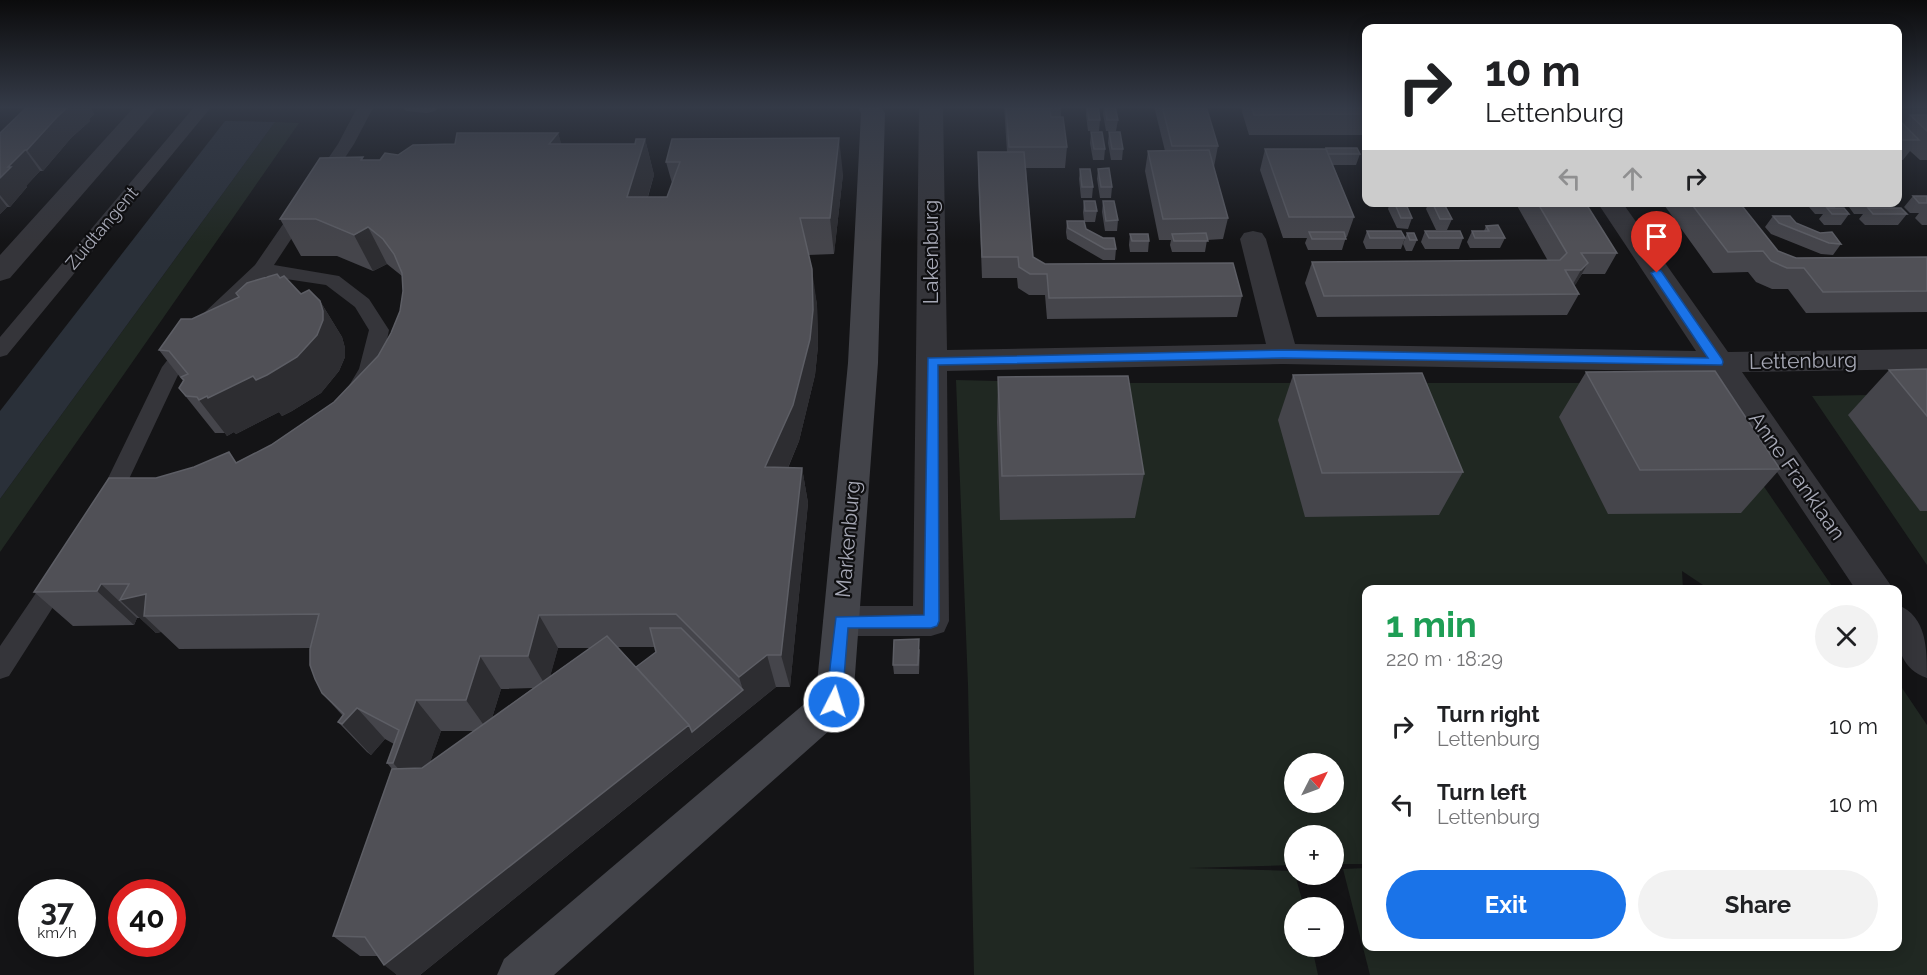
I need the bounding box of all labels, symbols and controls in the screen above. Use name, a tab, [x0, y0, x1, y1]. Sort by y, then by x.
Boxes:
text: 10 m	[1485, 47, 1581, 96]
icon: right	[1386, 48, 1464, 126]
text: Lettenburg	[1485, 97, 1624, 128]
icon: left	[1553, 162, 1586, 195]
icon: ahead	[1616, 162, 1649, 195]
icon: right	[1679, 162, 1712, 195]
street label: Zuidtangent	[61, 182, 142, 273]
street label: Lakenburg	[918, 200, 943, 304]
pin	[1631, 211, 1682, 273]
icon: arrive	[1640, 220, 1673, 253]
street label: Lettenburg	[1749, 347, 1857, 374]
street label: Anne Franklaan	[1744, 407, 1851, 545]
street label: Markenburg	[830, 479, 865, 599]
text: 1 min	[1386, 603, 1477, 645]
button: close	[1815, 605, 1878, 668]
text: 220 m · 18:29	[1386, 647, 1503, 671]
position arrow	[802, 670, 866, 734]
text: Turn right	[1437, 701, 1540, 727]
icon: right	[1386, 710, 1419, 743]
text: 10 m	[1829, 713, 1878, 739]
text: Lettenburg	[1437, 727, 1540, 751]
north arrow	[1284, 753, 1344, 813]
map controls	[1284, 753, 1344, 957]
text: Turn left	[1437, 779, 1527, 805]
icon: left	[1386, 788, 1419, 821]
text: 10 m	[1829, 791, 1878, 817]
text: Lettenburg	[1437, 805, 1540, 829]
button: +	[1284, 825, 1344, 885]
button: Exit	[1386, 870, 1626, 939]
button: Share	[1638, 870, 1878, 939]
speed limit sign: 40	[108, 879, 186, 957]
text: 37	[40, 893, 74, 928]
button: −	[1284, 897, 1344, 957]
text: km/h	[37, 924, 77, 942]

